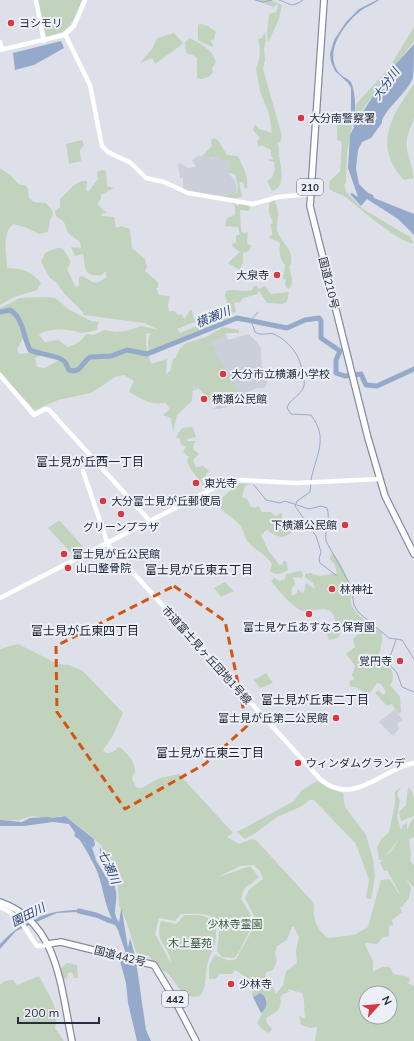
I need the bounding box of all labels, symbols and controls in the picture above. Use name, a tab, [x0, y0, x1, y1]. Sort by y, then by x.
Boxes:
place label: ヨシモリ	[19, 16, 63, 30]
marker: ヨシモリ	[6, 18, 16, 28]
water label: 大分川	[369, 63, 403, 103]
place label: 大分南警察署	[309, 111, 375, 125]
marker: 大分南警察署	[296, 113, 306, 123]
road number: 210	[297, 179, 323, 195]
street label: 国道210号	[316, 256, 342, 310]
place label: 大泉寺	[236, 268, 269, 282]
marker: 大泉寺	[272, 270, 282, 280]
water label: 横瀬川	[193, 302, 234, 330]
place label: 大分市立横瀬小学校	[231, 367, 330, 381]
marker: 大分市立横瀬小学校	[218, 369, 228, 379]
place label: 横瀬公民館	[212, 392, 267, 406]
marker: 横瀬公民館	[199, 394, 209, 404]
district label: 富士見が丘西一丁目	[36, 454, 144, 469]
place label: 東光寺	[204, 476, 237, 490]
marker: 東光寺	[191, 478, 201, 488]
place label: 大分富士見が丘郵便局	[111, 494, 221, 508]
marker: 大分富士見が丘郵便局	[98, 496, 108, 506]
marker: グリーンプラザ	[116, 509, 126, 519]
place label: 下横瀬公民館	[271, 518, 337, 532]
place label: グリーンプラザ	[83, 520, 159, 534]
marker: 下横瀬公民館	[340, 520, 350, 530]
place label: 富士見が丘公民館	[72, 547, 160, 561]
marker: 富士見が丘公民館	[59, 549, 69, 559]
place label: 山口整骨院	[76, 561, 131, 575]
district label: 富士見が丘東五丁目	[145, 562, 253, 577]
marker: 山口整骨院	[63, 563, 73, 573]
place label: 林神社	[340, 582, 373, 596]
marker: 林神社	[327, 584, 337, 594]
street label: 市道富士見ヶ丘団地1号線	[159, 603, 255, 707]
marker: 富士見ケ丘あすなろ保育園	[304, 609, 314, 619]
place label: 富士見ケ丘あすなろ保育園	[243, 620, 375, 634]
district label: 富士見が丘東四丁目	[31, 623, 139, 638]
place label: 覚円寺	[359, 654, 392, 668]
marker: 覚円寺	[395, 656, 405, 666]
district label: 富士見が丘東二丁目	[261, 692, 369, 707]
place label: 富士見が丘第二公民館	[218, 711, 328, 725]
marker: 富士見が丘第二公民館	[331, 713, 341, 723]
district label: 富士見が丘東三丁目	[156, 745, 264, 760]
place label: ウィンダムグランデ	[306, 756, 405, 770]
marker: ウィンダムグランデ	[293, 758, 303, 768]
water label: 七瀬川	[95, 847, 124, 888]
water label: 園田川	[8, 899, 49, 929]
park label: 少林寺霊園	[208, 917, 263, 931]
park label: 木上墓苑	[168, 936, 212, 950]
street label: 国道442号	[93, 943, 147, 969]
place label: 少林寺	[239, 977, 272, 991]
marker: 少林寺	[226, 979, 236, 989]
north arrow	[358, 985, 398, 1025]
road number: 442	[162, 991, 188, 1007]
text: N	[379, 994, 395, 1007]
scale bar	[18, 999, 99, 1025]
text: 200 m	[24, 1005, 59, 1020]

